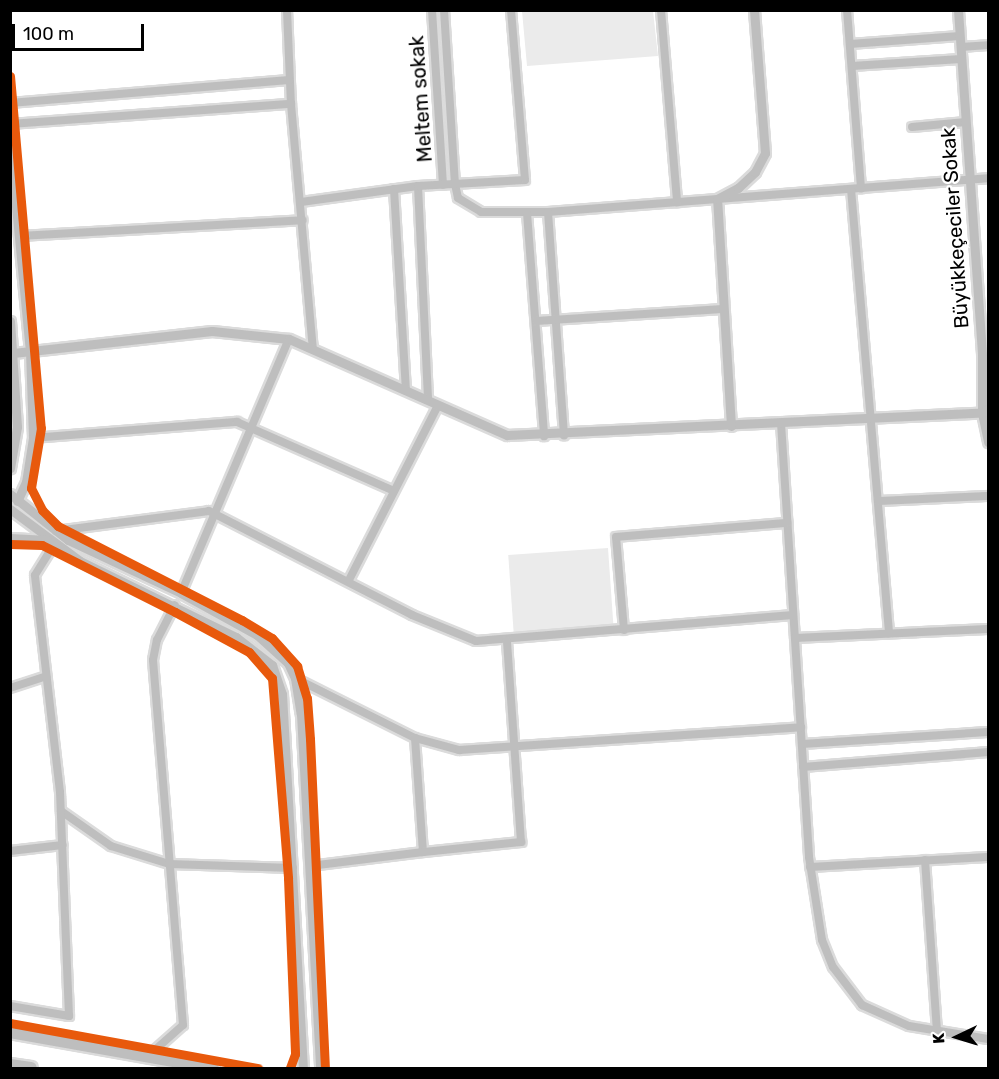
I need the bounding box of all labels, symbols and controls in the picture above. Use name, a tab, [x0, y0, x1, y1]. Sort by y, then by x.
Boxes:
scale bar	[15, 12, 147, 50]
text: 100 m	[23, 23, 74, 45]
street label: Meltem sokak	[405, 35, 437, 163]
street label: Büyükkeçeciler Sokak	[936, 126, 974, 330]
north arrow	[927, 1007, 987, 1067]
text: K	[929, 1032, 948, 1044]

